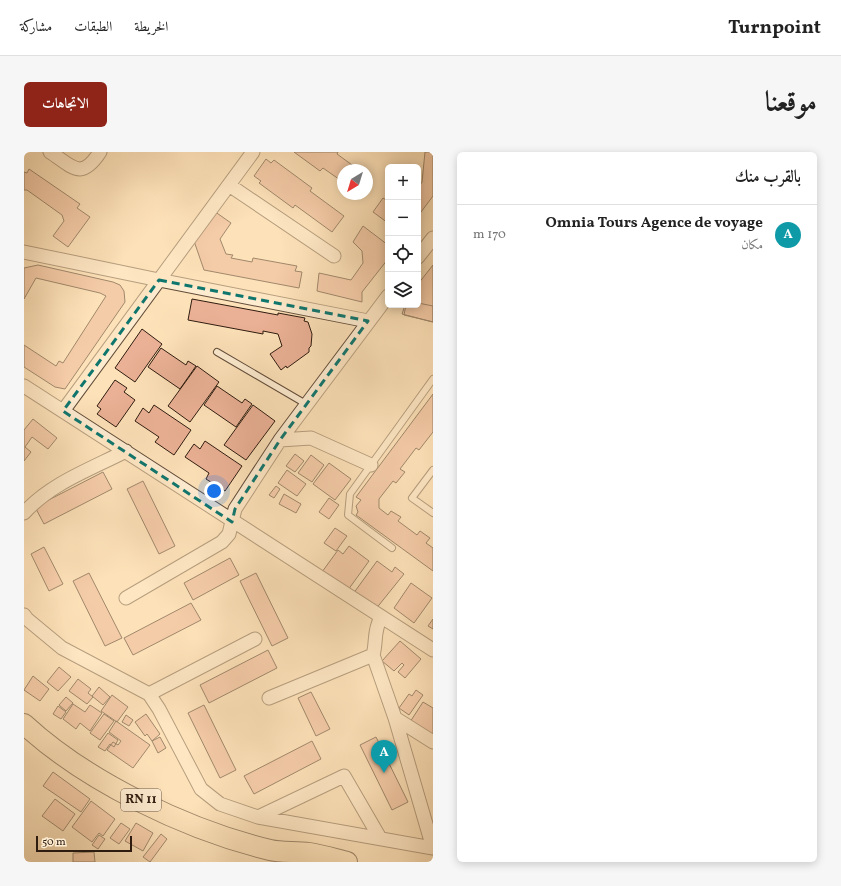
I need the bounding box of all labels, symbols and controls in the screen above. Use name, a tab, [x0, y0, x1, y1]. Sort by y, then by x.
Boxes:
text: Turnpoint	[728, 15, 821, 41]
text: مشاركة	[20, 18, 52, 37]
text: الطبقات	[74, 18, 112, 37]
text: الخريطة	[134, 18, 168, 37]
button: الاتجاهات	[24, 82, 107, 127]
text: موقعنا	[765, 84, 817, 123]
north arrow	[337, 164, 373, 200]
map controls	[385, 164, 421, 308]
button: +	[385, 164, 421, 200]
text: بالقرب منك	[735, 166, 801, 189]
button: −	[385, 200, 421, 236]
text: Omnia Tours Agence de voyage	[546, 213, 763, 234]
text: 170 m	[473, 226, 506, 244]
text: A	[783, 226, 793, 244]
button: locate	[385, 236, 421, 272]
text: مكان	[741, 237, 763, 255]
button: layers	[385, 272, 421, 308]
your location	[204, 481, 224, 501]
pin: A	[371, 740, 397, 773]
road number: RN 11	[121, 789, 161, 811]
scale bar	[36, 834, 132, 853]
text: 50 m	[42, 835, 66, 850]

